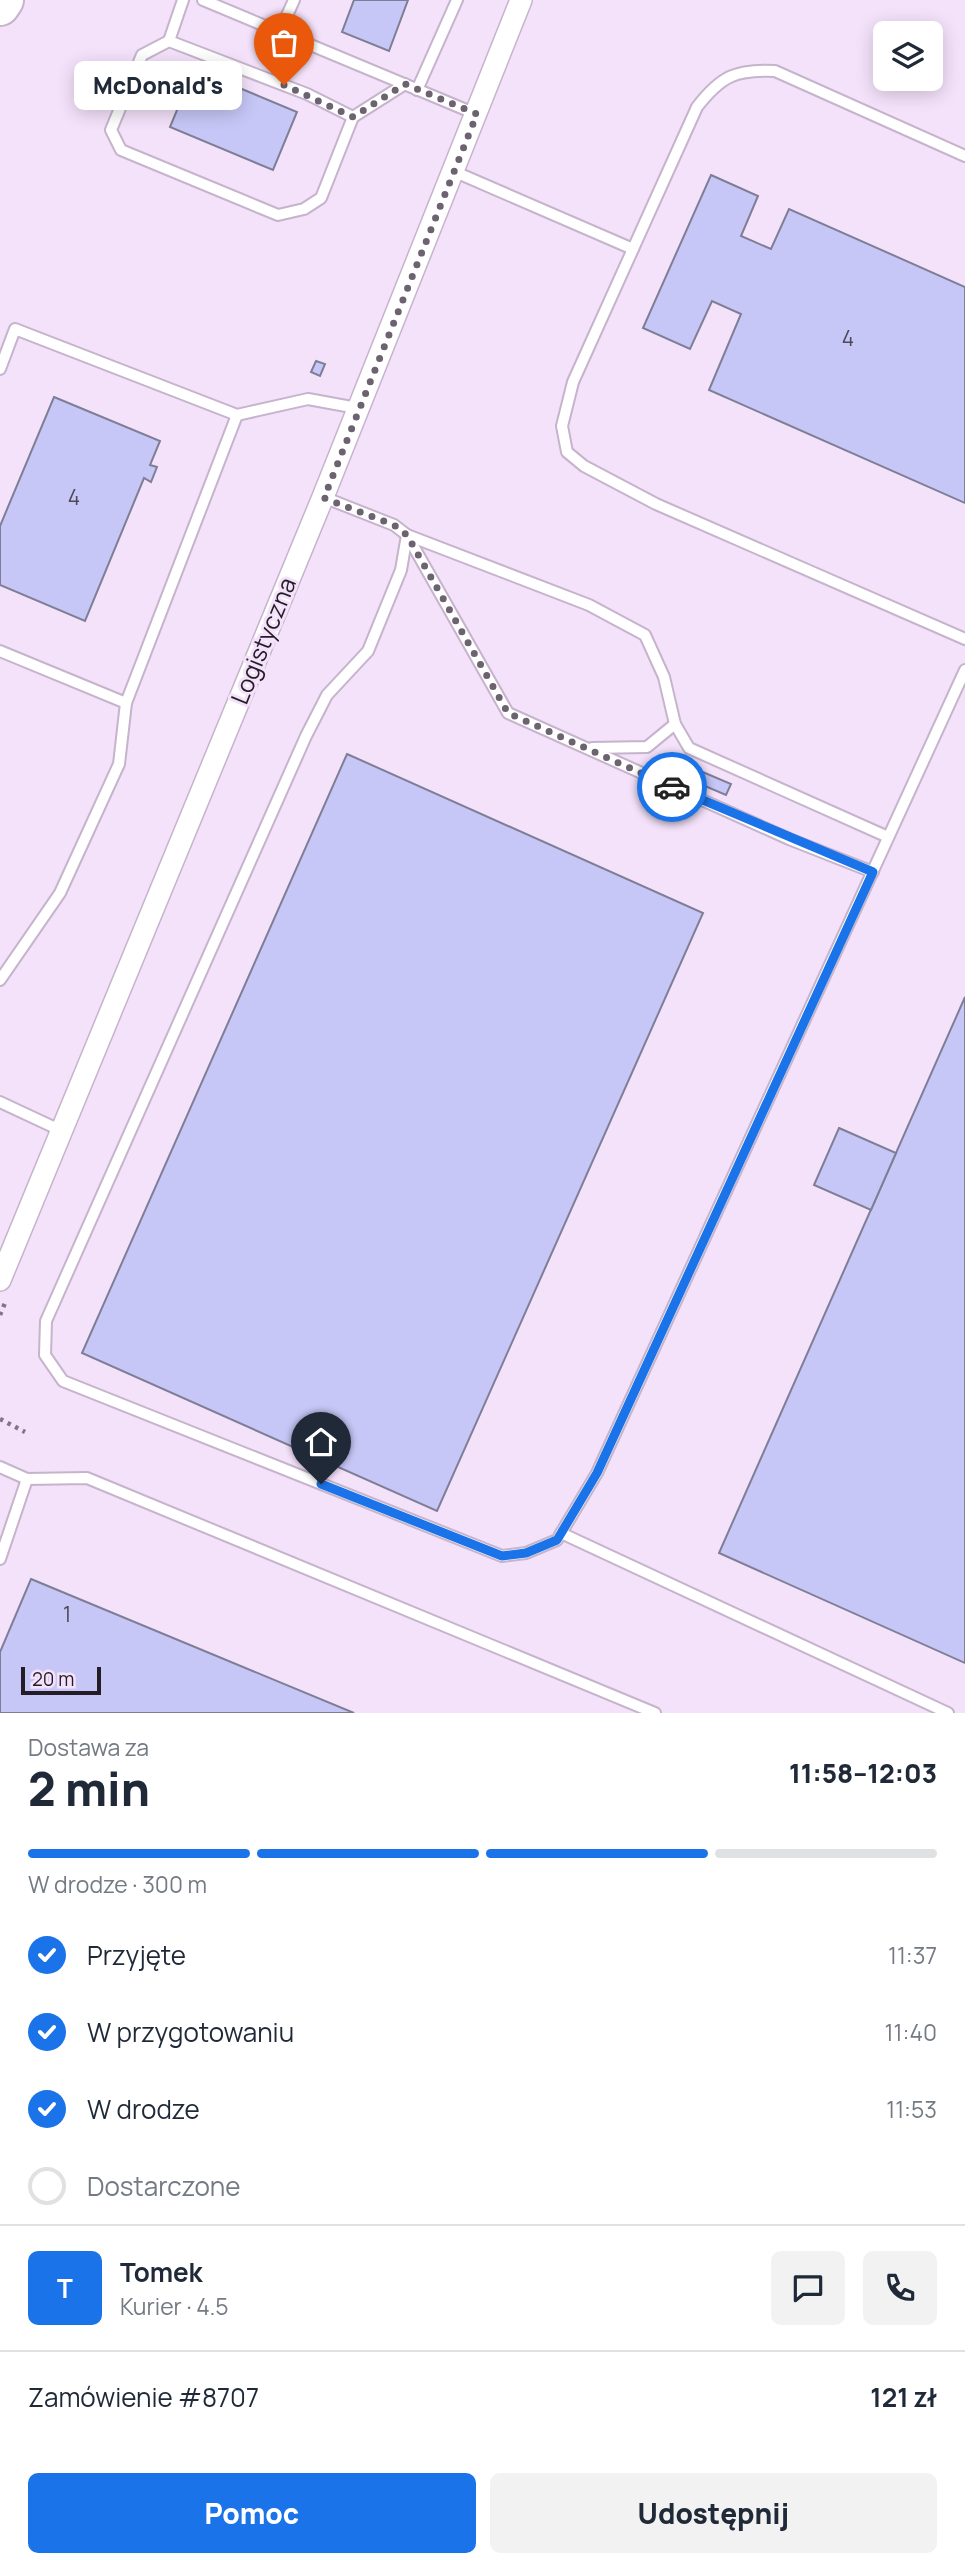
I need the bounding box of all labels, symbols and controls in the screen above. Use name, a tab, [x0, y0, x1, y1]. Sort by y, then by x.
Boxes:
pin	[254, 13, 314, 85]
map controls	[873, 21, 943, 91]
button: layers	[873, 21, 943, 91]
icon: bag	[265, 24, 303, 62]
callout: McDonald's	[74, 60, 242, 110]
text: McDonald's	[93, 69, 223, 101]
house number: 4	[842, 324, 854, 352]
house number: 4	[68, 483, 80, 511]
street label: Logistyczna	[222, 572, 303, 709]
courier	[637, 752, 707, 822]
icon: car	[653, 768, 691, 806]
pin	[291, 1412, 351, 1484]
icon: home	[302, 1423, 340, 1461]
house number: 1	[63, 1600, 71, 1628]
scale bar	[21, 1664, 102, 1696]
text: 20 m	[32, 1666, 74, 1692]
text: Dostawa za	[28, 1731, 149, 1763]
text: 11:58–12:03	[789, 1755, 937, 1791]
text: 2 min	[28, 1757, 150, 1820]
text: W drodze · 300 m	[28, 1868, 207, 1900]
icon: check	[28, 1936, 66, 1974]
text: Przyjęte	[87, 1937, 186, 1973]
text: 11:37	[888, 1939, 937, 1971]
icon: check	[28, 2013, 66, 2051]
text: W przygotowaniu	[87, 2014, 294, 2050]
text: 11:40	[885, 2016, 937, 2048]
icon: check	[28, 2090, 66, 2128]
text: W drodze	[87, 2091, 200, 2127]
text: 11:53	[886, 2093, 937, 2125]
text: Dostarczone	[87, 2168, 240, 2204]
button: chat	[771, 2251, 845, 2325]
button: phone	[863, 2251, 937, 2325]
text: Tomek	[120, 2254, 203, 2290]
text: T	[57, 2270, 73, 2306]
text: Kurier · 4.5	[120, 2290, 229, 2322]
text: Zamówienie #8707	[28, 2379, 259, 2415]
text: 121 zł	[870, 2379, 937, 2415]
button: Pomoc	[28, 2473, 476, 2553]
button: Udostępnij	[490, 2473, 937, 2553]

